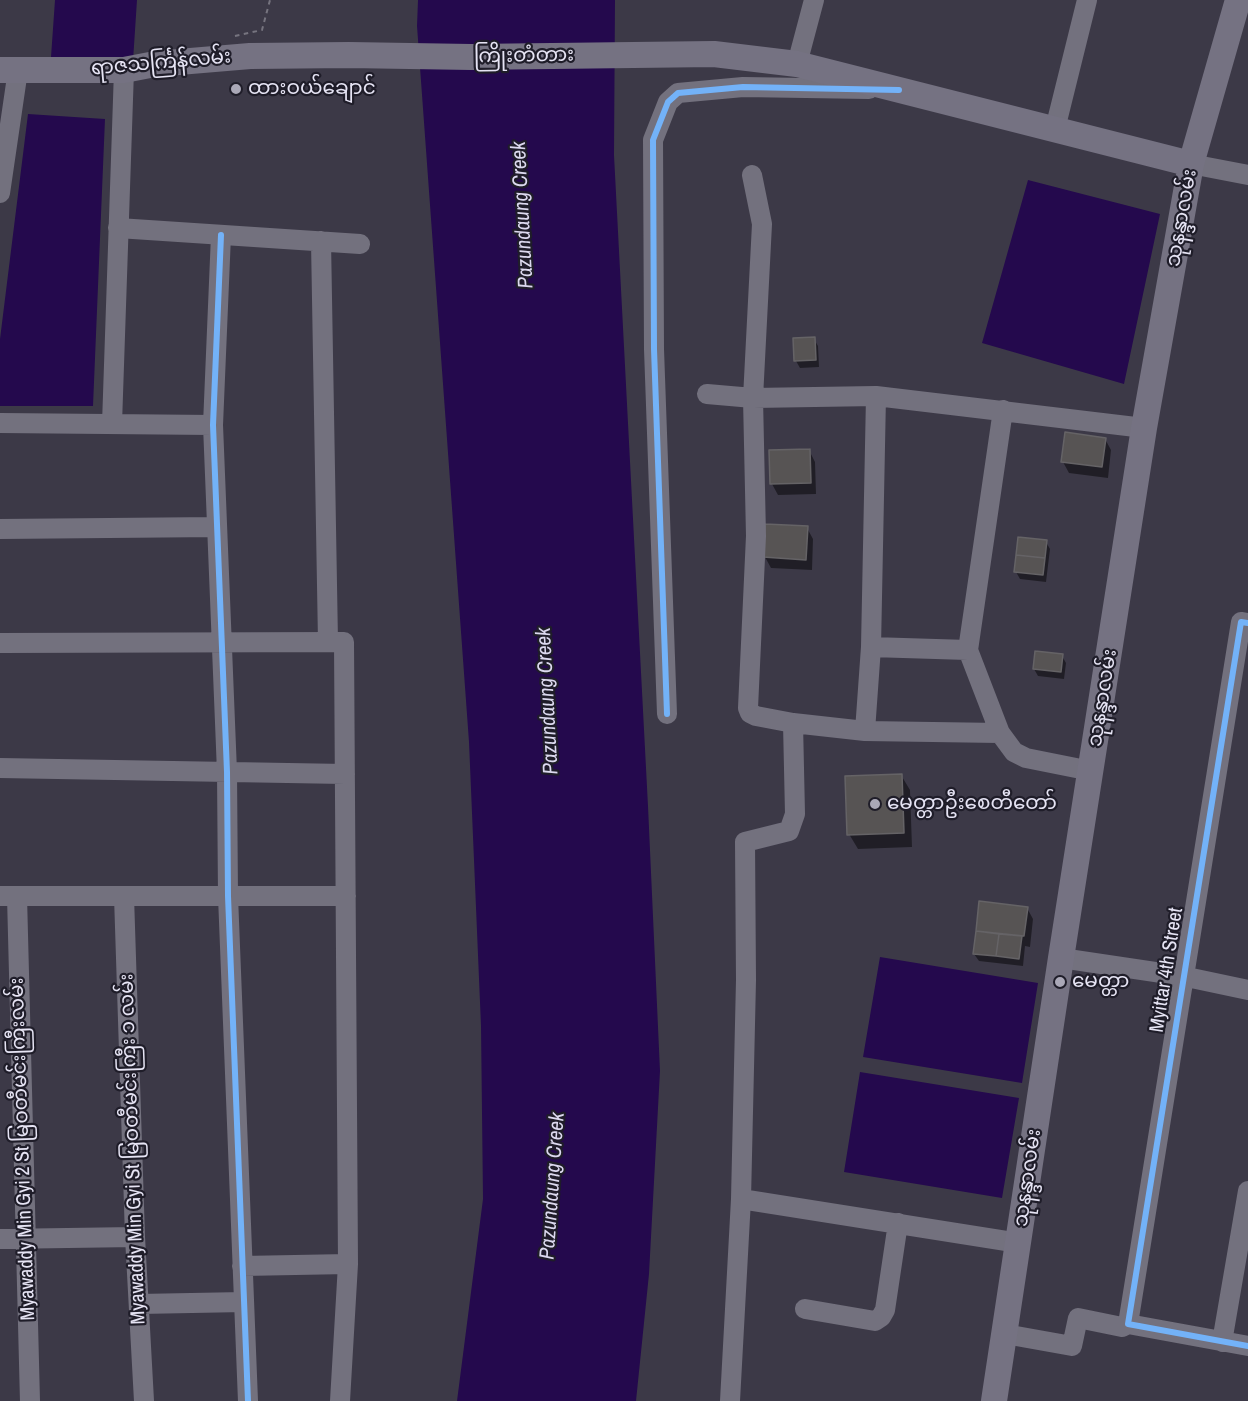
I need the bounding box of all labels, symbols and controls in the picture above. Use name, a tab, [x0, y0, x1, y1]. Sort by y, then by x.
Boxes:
street label: ကြိုးတံတား	[474, 43, 574, 69]
street label: ရာဇသင်္ကြန်လမ်း	[90, 45, 232, 81]
place label: ထားဝယ်ချောင်	[248, 77, 376, 101]
marker: ထားဝယ်ချောင်	[229, 82, 243, 96]
water label: Pazundaung Creek	[507, 141, 539, 289]
street label: သုနန္ဒာလမ်း	[1162, 167, 1202, 269]
water label: Pazundaung Creek	[532, 627, 564, 775]
street label: သုနန္ဒာလမ်း	[1083, 647, 1123, 749]
place label: မေတ္တာဦးစေတီတော်	[887, 792, 1057, 816]
marker: မေတ္တာဦးစေတီတော်	[868, 797, 882, 811]
street label: Myittar 4th Street	[1145, 906, 1189, 1034]
place label: မေတ္တာ	[1072, 970, 1129, 994]
street label: Myawaddy Min Gyi St မြဝတီမင်းကြီး ၁ လမ်း	[115, 973, 151, 1325]
marker: မေတ္တာ	[1053, 975, 1067, 989]
street label: Myawaddy Min Gyi 2 St မြဝတီမင်းကြီးလမ်း	[5, 977, 41, 1321]
water label: Pazundaung Creek	[535, 1112, 571, 1260]
street label: သုနန္ဒာလမ်း	[1009, 1128, 1047, 1228]

